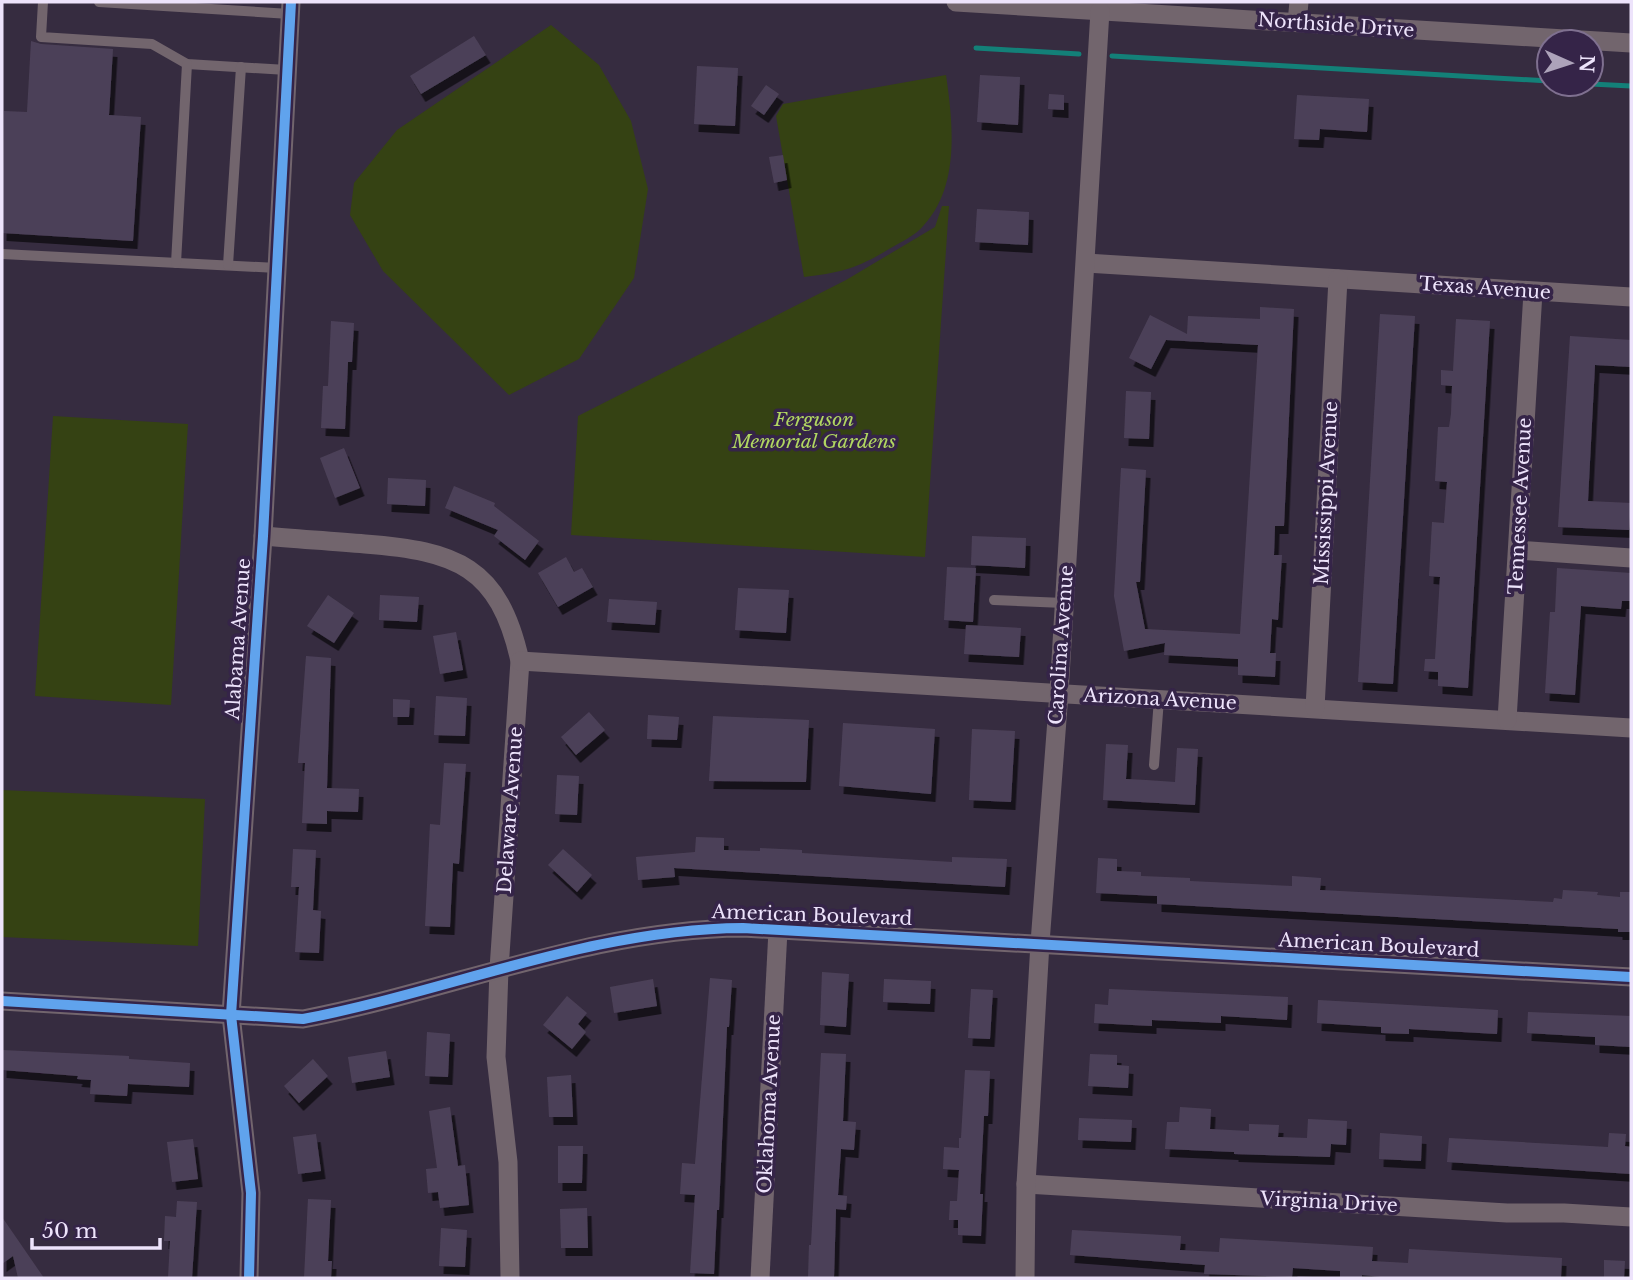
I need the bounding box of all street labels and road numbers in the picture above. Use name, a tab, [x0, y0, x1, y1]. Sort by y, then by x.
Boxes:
street label: Northside Drive	[1257, 8, 1415, 42]
street label: Texas Avenue	[1418, 272, 1552, 304]
street label: Mississippi Avenue	[1310, 401, 1342, 585]
street label: Tennessee Avenue	[1504, 417, 1536, 595]
street label: Alabama Avenue	[221, 557, 255, 722]
street label: Carolina Avenue	[1044, 564, 1078, 726]
street label: Arizona Avenue	[1082, 683, 1237, 715]
street label: Delaware Avenue	[493, 726, 527, 894]
street label: American Boulevard	[710, 900, 913, 930]
street label: American Boulevard	[1277, 928, 1480, 962]
street label: Oklahoma Avenue	[753, 1014, 785, 1194]
street label: Virginia Drive	[1259, 1187, 1398, 1217]

